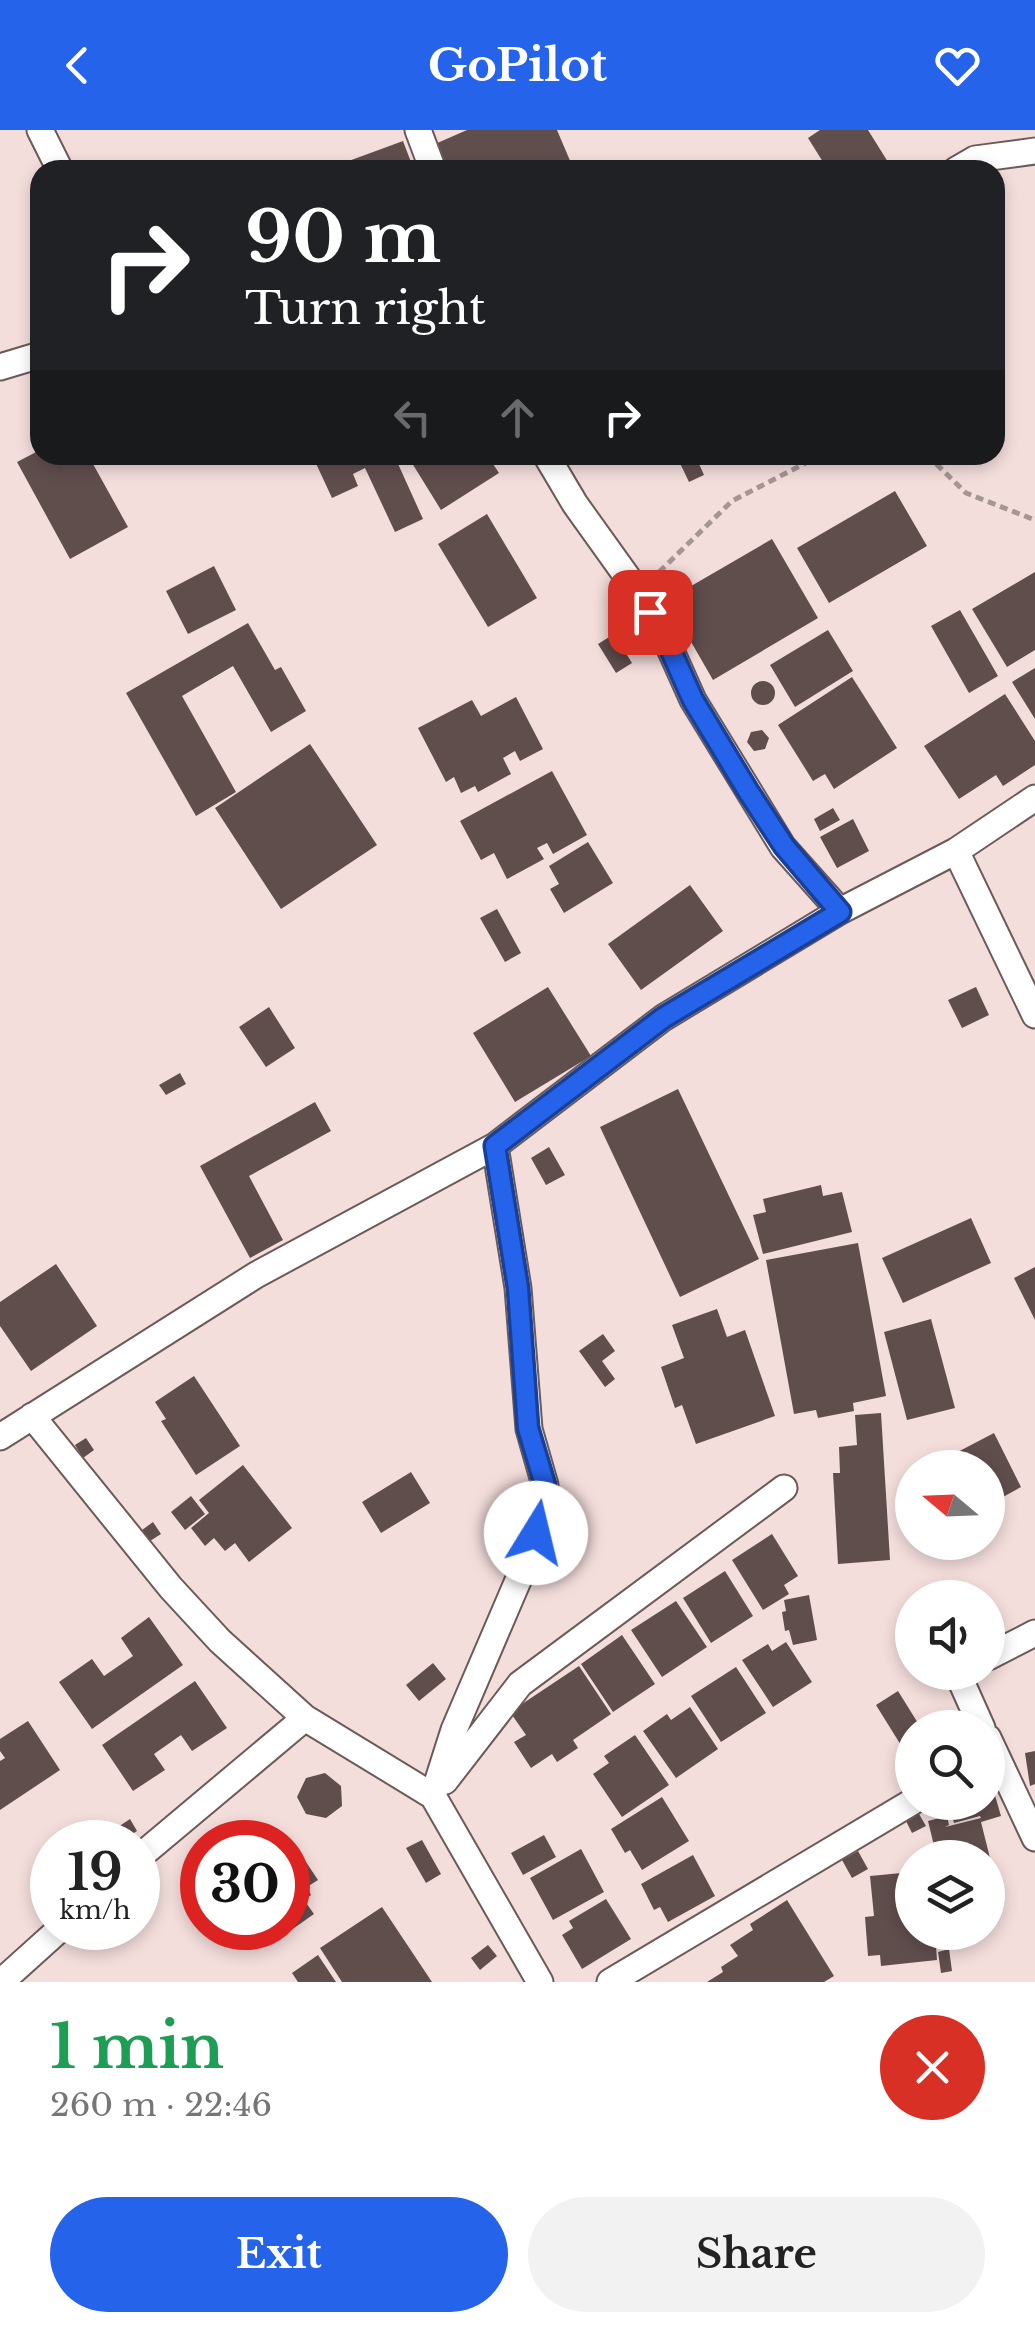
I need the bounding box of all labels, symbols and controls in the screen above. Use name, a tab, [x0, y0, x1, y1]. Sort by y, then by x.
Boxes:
text: GoPilot	[428, 37, 607, 93]
icon: back	[50, 38, 105, 93]
icon: heart	[930, 38, 985, 93]
text: 90 m	[245, 194, 441, 281]
icon: right	[80, 200, 210, 330]
text: Turn right	[245, 280, 486, 336]
icon: left	[385, 390, 440, 445]
icon: ahead	[490, 390, 545, 445]
icon: right	[595, 390, 650, 445]
pin	[608, 570, 693, 655]
icon: arrive	[623, 585, 678, 640]
north arrow	[895, 1450, 1005, 1560]
map controls	[895, 1450, 1005, 1950]
position arrow	[484, 1481, 588, 1585]
button: sound	[895, 1580, 1005, 1690]
button: search	[895, 1710, 1005, 1820]
speed limit sign: 30	[180, 1820, 310, 1950]
button: layers	[895, 1840, 1005, 1950]
text: 19	[67, 1841, 123, 1904]
text: km/h	[60, 1895, 130, 1926]
text: 1 min	[50, 2010, 224, 2084]
button: close	[880, 2015, 985, 2120]
text: 260 m · 22:46	[50, 2085, 272, 2125]
button: Exit	[50, 2197, 508, 2312]
button: Share	[528, 2197, 985, 2312]

